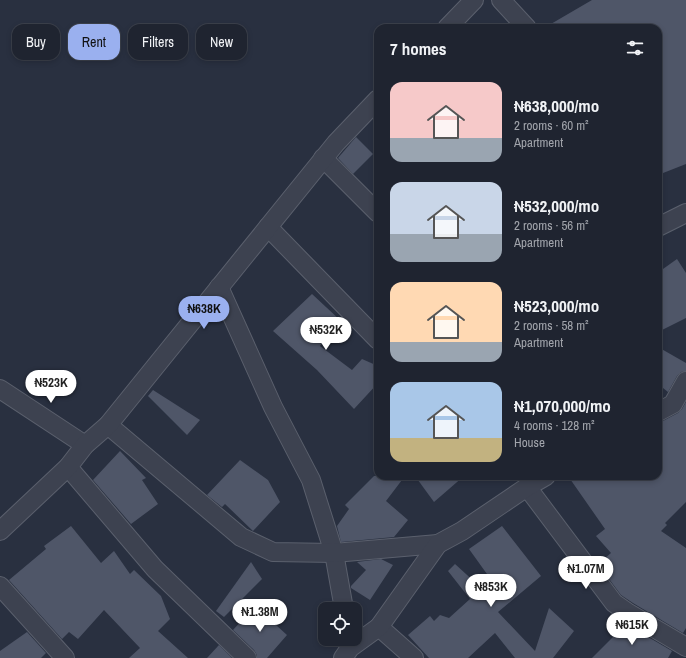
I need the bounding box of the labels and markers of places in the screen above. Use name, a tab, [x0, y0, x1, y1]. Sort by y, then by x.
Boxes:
pin: ₦638K	[176, 296, 232, 330]
pin: ₦532K	[298, 317, 354, 351]
pin: ₦523K	[23, 370, 79, 404]
pin: ₦1.07M	[553, 556, 619, 590]
pin: ₦853K	[463, 574, 519, 608]
pin: ₦1.38M	[227, 599, 293, 633]
pin: ₦615K	[604, 612, 660, 646]

